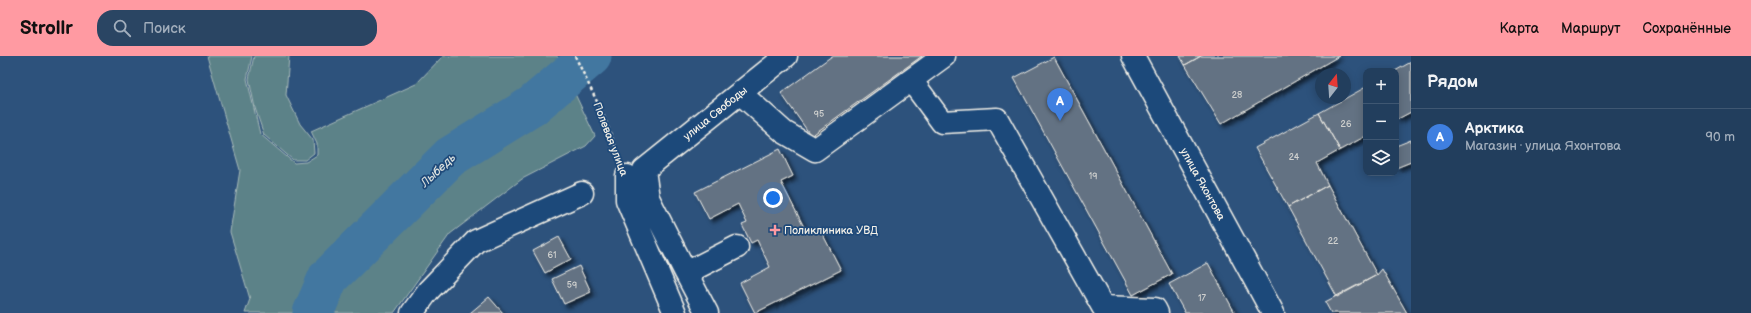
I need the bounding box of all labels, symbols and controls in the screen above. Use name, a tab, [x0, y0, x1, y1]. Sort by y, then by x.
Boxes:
search box	[97, 10, 377, 46]
text: Strollr	[20, 17, 73, 40]
icon: search	[111, 17, 133, 39]
text: Поиск	[143, 19, 186, 38]
text: Карта	[1500, 20, 1539, 37]
text: Маршрут	[1561, 20, 1621, 37]
text: Сохранённые	[1643, 20, 1731, 37]
north arrow	[1315, 68, 1351, 104]
map controls	[1363, 68, 1399, 176]
button: +	[1363, 68, 1399, 104]
text: Рядом	[1427, 72, 1478, 92]
street label: улица Свободы	[681, 84, 750, 143]
pin: A	[1047, 88, 1073, 121]
house number: 28	[1232, 90, 1242, 101]
street label: Полевая улица	[590, 100, 631, 178]
button: −	[1363, 104, 1399, 140]
house number: 95	[814, 109, 824, 120]
house number: 26	[1341, 119, 1352, 130]
text: Арктика	[1465, 119, 1524, 138]
text: A	[1436, 129, 1444, 145]
text: 90 m	[1706, 129, 1735, 145]
text: Магазин · улица Яхонтова	[1465, 138, 1621, 154]
button: layers	[1363, 140, 1399, 176]
street label: улица Яхонтова	[1177, 146, 1228, 223]
water label: Лыбедь	[417, 150, 459, 191]
house number: 24	[1289, 152, 1300, 163]
house number: 19	[1089, 171, 1097, 182]
your location	[763, 188, 783, 208]
marker: Поликлиника УВД	[769, 224, 781, 236]
place label: Поликлиника УВД	[784, 224, 878, 237]
house number: 22	[1328, 236, 1339, 247]
house number: 61	[548, 250, 556, 261]
house number: 59	[567, 280, 577, 291]
house number: 17	[1198, 293, 1207, 304]

